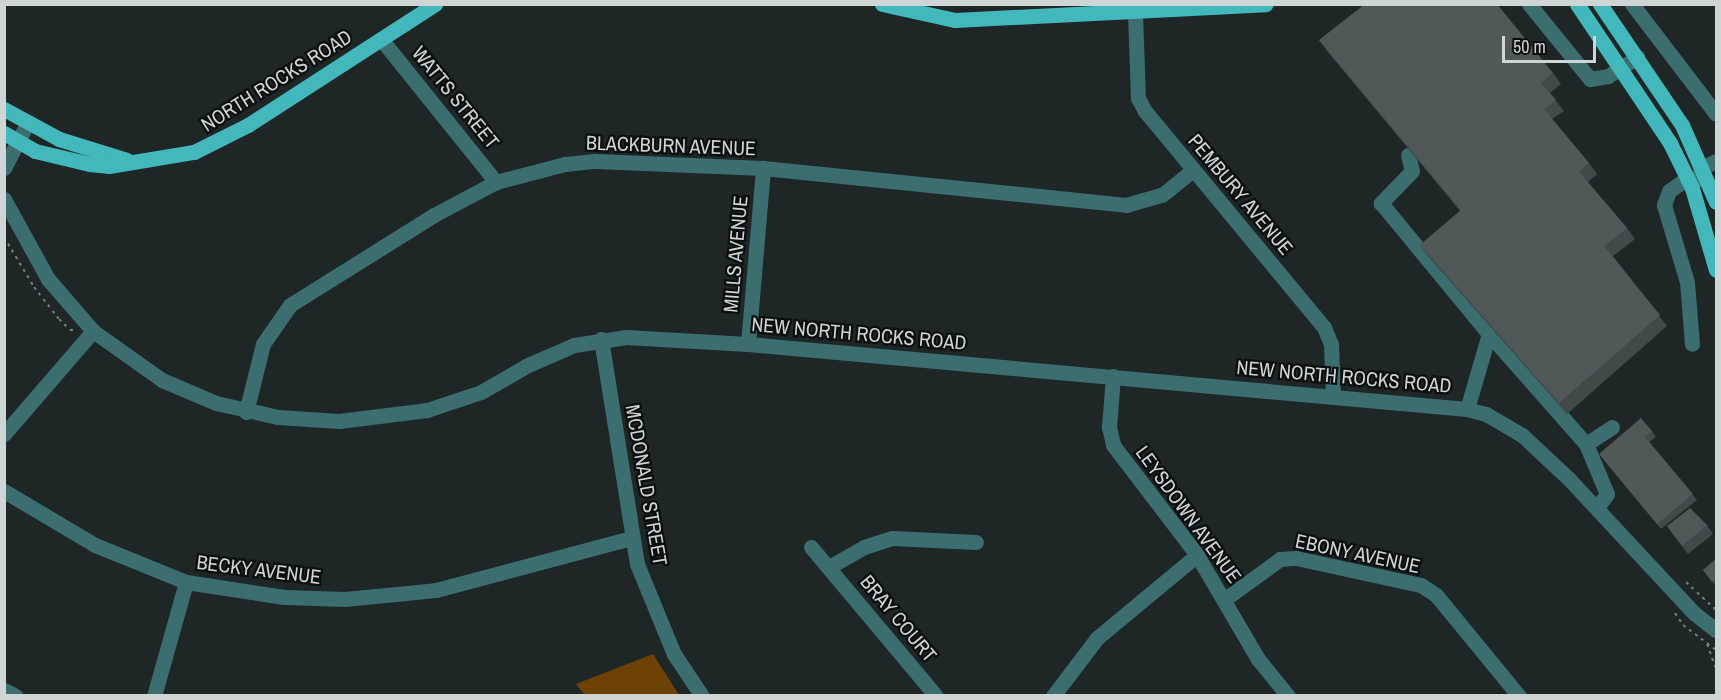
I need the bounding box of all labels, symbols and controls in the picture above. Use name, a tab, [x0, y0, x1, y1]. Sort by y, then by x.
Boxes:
street label: NORTH ROCKS ROAD	[196, 24, 356, 136]
scale bar	[1505, 24, 1600, 62]
text: 50 m	[1513, 34, 1546, 59]
street label: WATTS STREET	[407, 41, 505, 153]
street label: PEMBURY AVENUE	[1183, 128, 1299, 260]
street label: BLACKBURN AVENUE	[585, 130, 757, 160]
street label: MILLS AVENUE	[718, 194, 752, 314]
street label: NEW NORTH ROCKS ROAD	[751, 312, 967, 354]
street label: NEW NORTH ROCKS ROAD	[1236, 355, 1452, 397]
street label: MCDONALD STREET	[621, 403, 673, 567]
street label: LEYSDOWN AVENUE	[1131, 440, 1247, 588]
street label: EBONY AVENUE	[1293, 528, 1423, 578]
street label: BECKY AVENUE	[195, 549, 323, 589]
street label: BRAY COURT	[856, 570, 942, 666]

